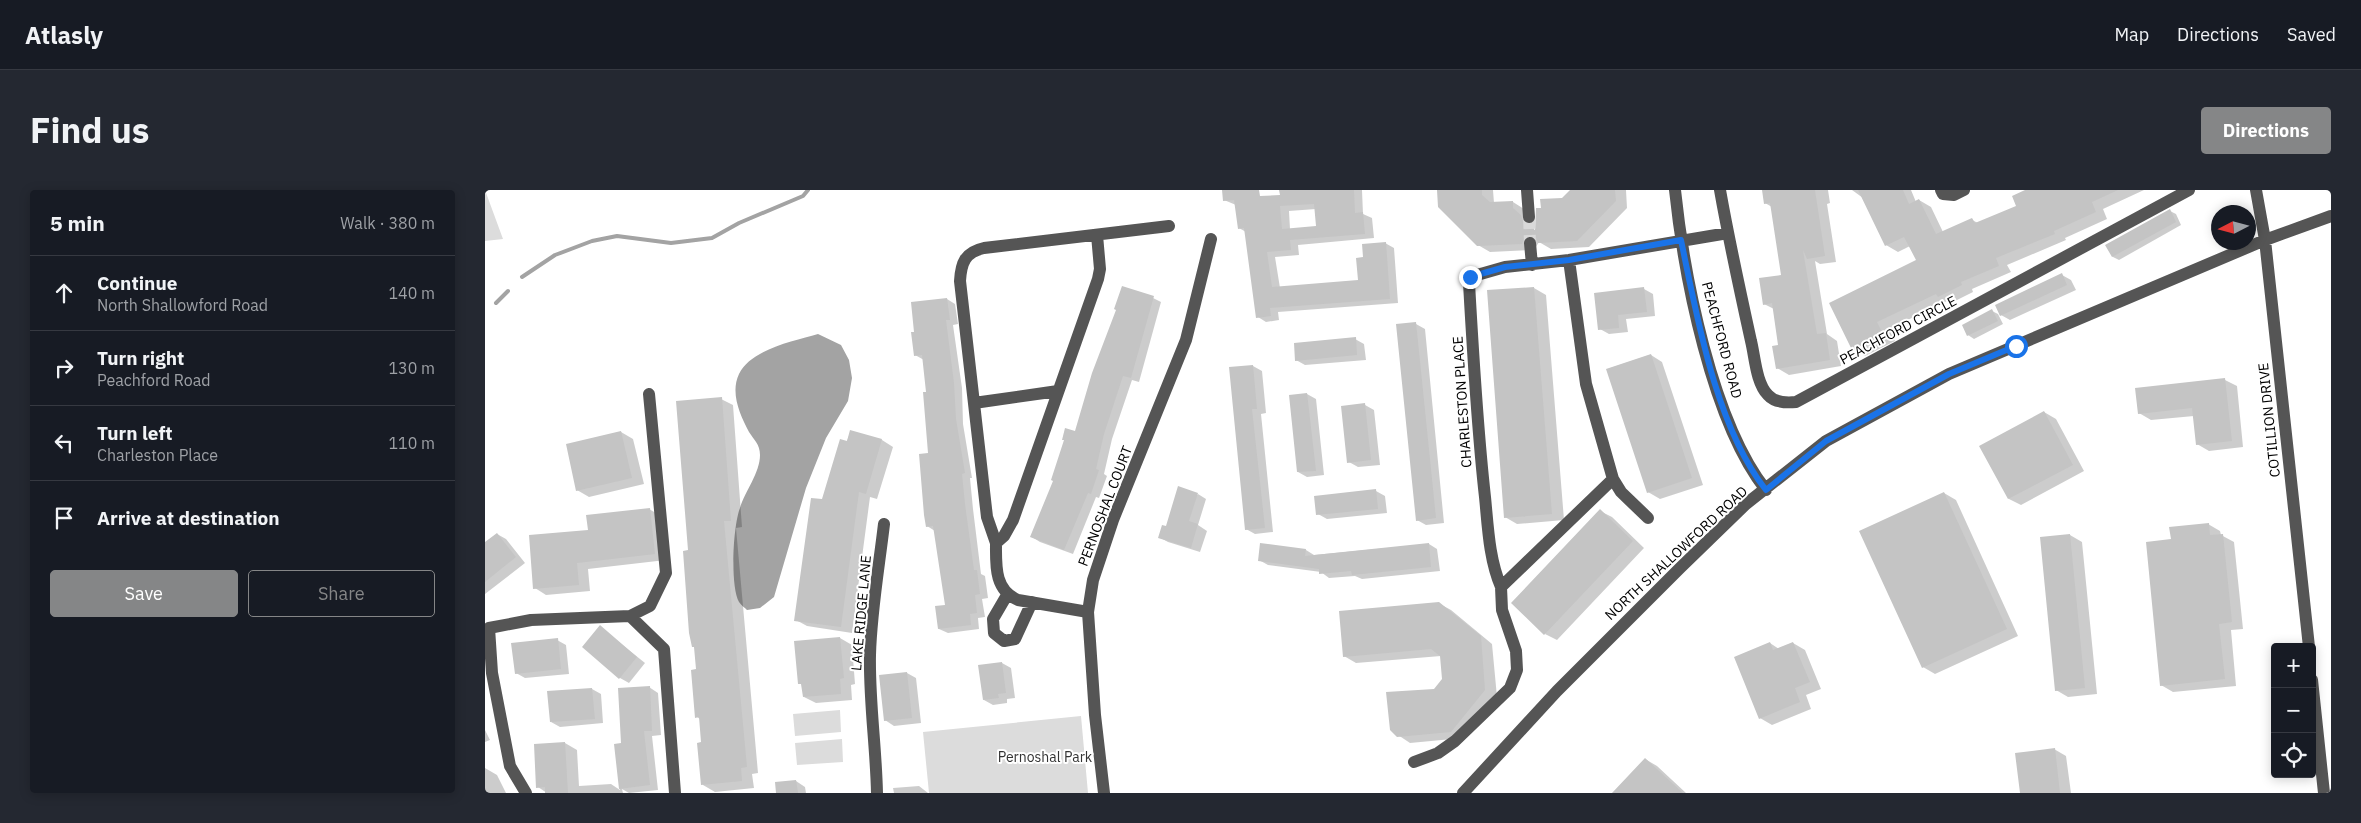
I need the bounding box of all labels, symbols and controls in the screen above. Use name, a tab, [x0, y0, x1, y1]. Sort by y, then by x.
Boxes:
text: Atlasly	[25, 19, 103, 51]
text: Map	[2114, 23, 2149, 46]
text: Directions	[2177, 23, 2259, 46]
text: Saved	[2287, 23, 2336, 46]
text: Find us	[30, 107, 149, 153]
button: Directions	[2201, 107, 2331, 154]
north arrow	[2211, 205, 2256, 250]
text: 5 min	[50, 209, 105, 237]
text: Walk · 380 m	[340, 213, 435, 233]
route end	[1459, 266, 1482, 289]
text: Continue	[97, 271, 177, 295]
icon: ahead	[50, 279, 78, 307]
street label: PEACHFORD ROAD	[1698, 280, 1746, 400]
text: 140 m	[388, 283, 435, 303]
street label: PEACHFORD CIRCLE	[1836, 292, 1960, 368]
text: North Shallowford Road	[97, 295, 268, 315]
route start	[2005, 335, 2028, 358]
street label: CHARLESTON PLACE	[1448, 336, 1476, 468]
text: Turn right	[97, 346, 184, 370]
icon: right	[50, 354, 78, 382]
text: 130 m	[388, 358, 435, 378]
street label: COTILLION DRIVE	[2254, 362, 2284, 478]
text: Peachford Road	[97, 370, 211, 390]
text: Turn left	[97, 421, 173, 445]
icon: left	[50, 429, 78, 457]
text: 110 m	[388, 433, 435, 453]
street label: PERNOSHAL COURT	[1074, 443, 1136, 569]
text: Charleston Place	[97, 445, 218, 465]
street label: NORTH SHALLOWFORD ROAD	[1601, 482, 1751, 624]
icon: arrive	[50, 504, 78, 532]
text: Arrive at destination	[97, 506, 280, 530]
street label: LAKE RIDGE LANE	[847, 554, 875, 672]
button: Save	[50, 570, 238, 617]
button: Share	[248, 570, 435, 617]
map controls	[2271, 643, 2316, 778]
button: +	[2271, 643, 2316, 688]
button: −	[2271, 688, 2316, 733]
button: locate	[2271, 733, 2316, 778]
park label: Pernoshal Park	[998, 748, 1093, 766]

